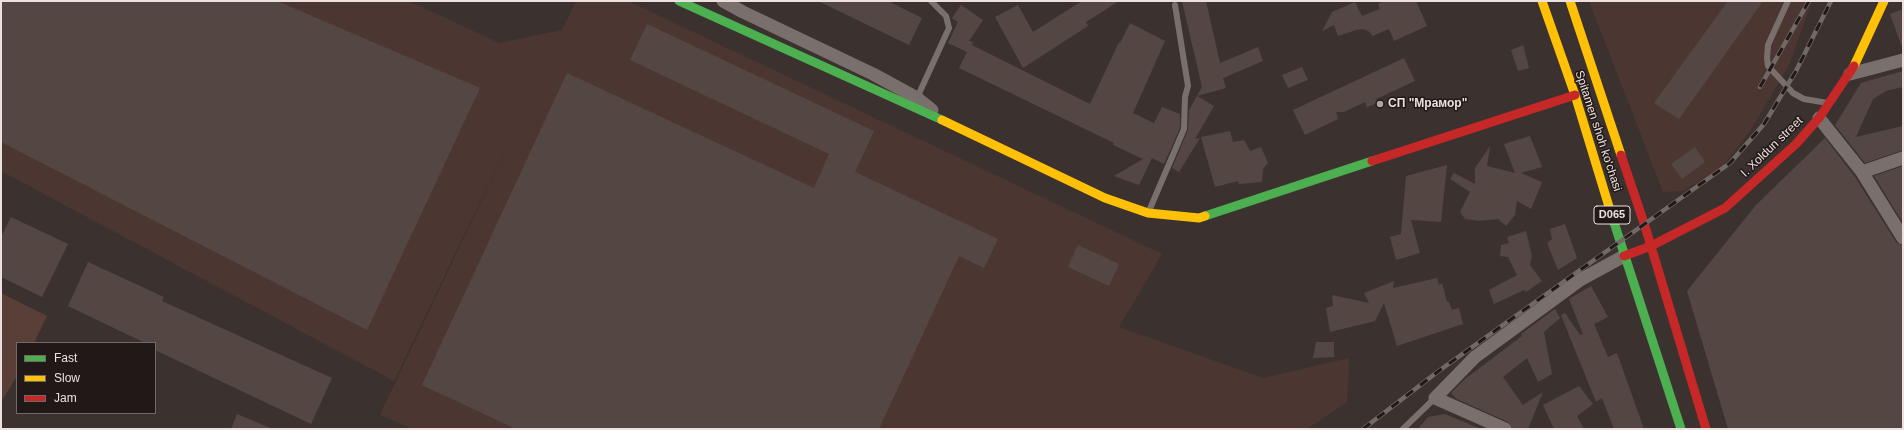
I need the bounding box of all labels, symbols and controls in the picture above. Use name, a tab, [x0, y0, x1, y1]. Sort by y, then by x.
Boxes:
street label: Spitamen shoh ko'chasi	[1572, 69, 1624, 193]
place label: СП "Мрамор"	[1388, 97, 1467, 111]
marker: СП "Мрамор"	[1375, 99, 1385, 109]
street label: I. Xoldun street	[1738, 114, 1806, 180]
road number: D065	[1594, 206, 1630, 224]
legend	[16, 342, 156, 414]
text: Fast	[54, 351, 77, 365]
text: Slow	[54, 371, 80, 385]
text: Jam	[54, 391, 77, 405]

